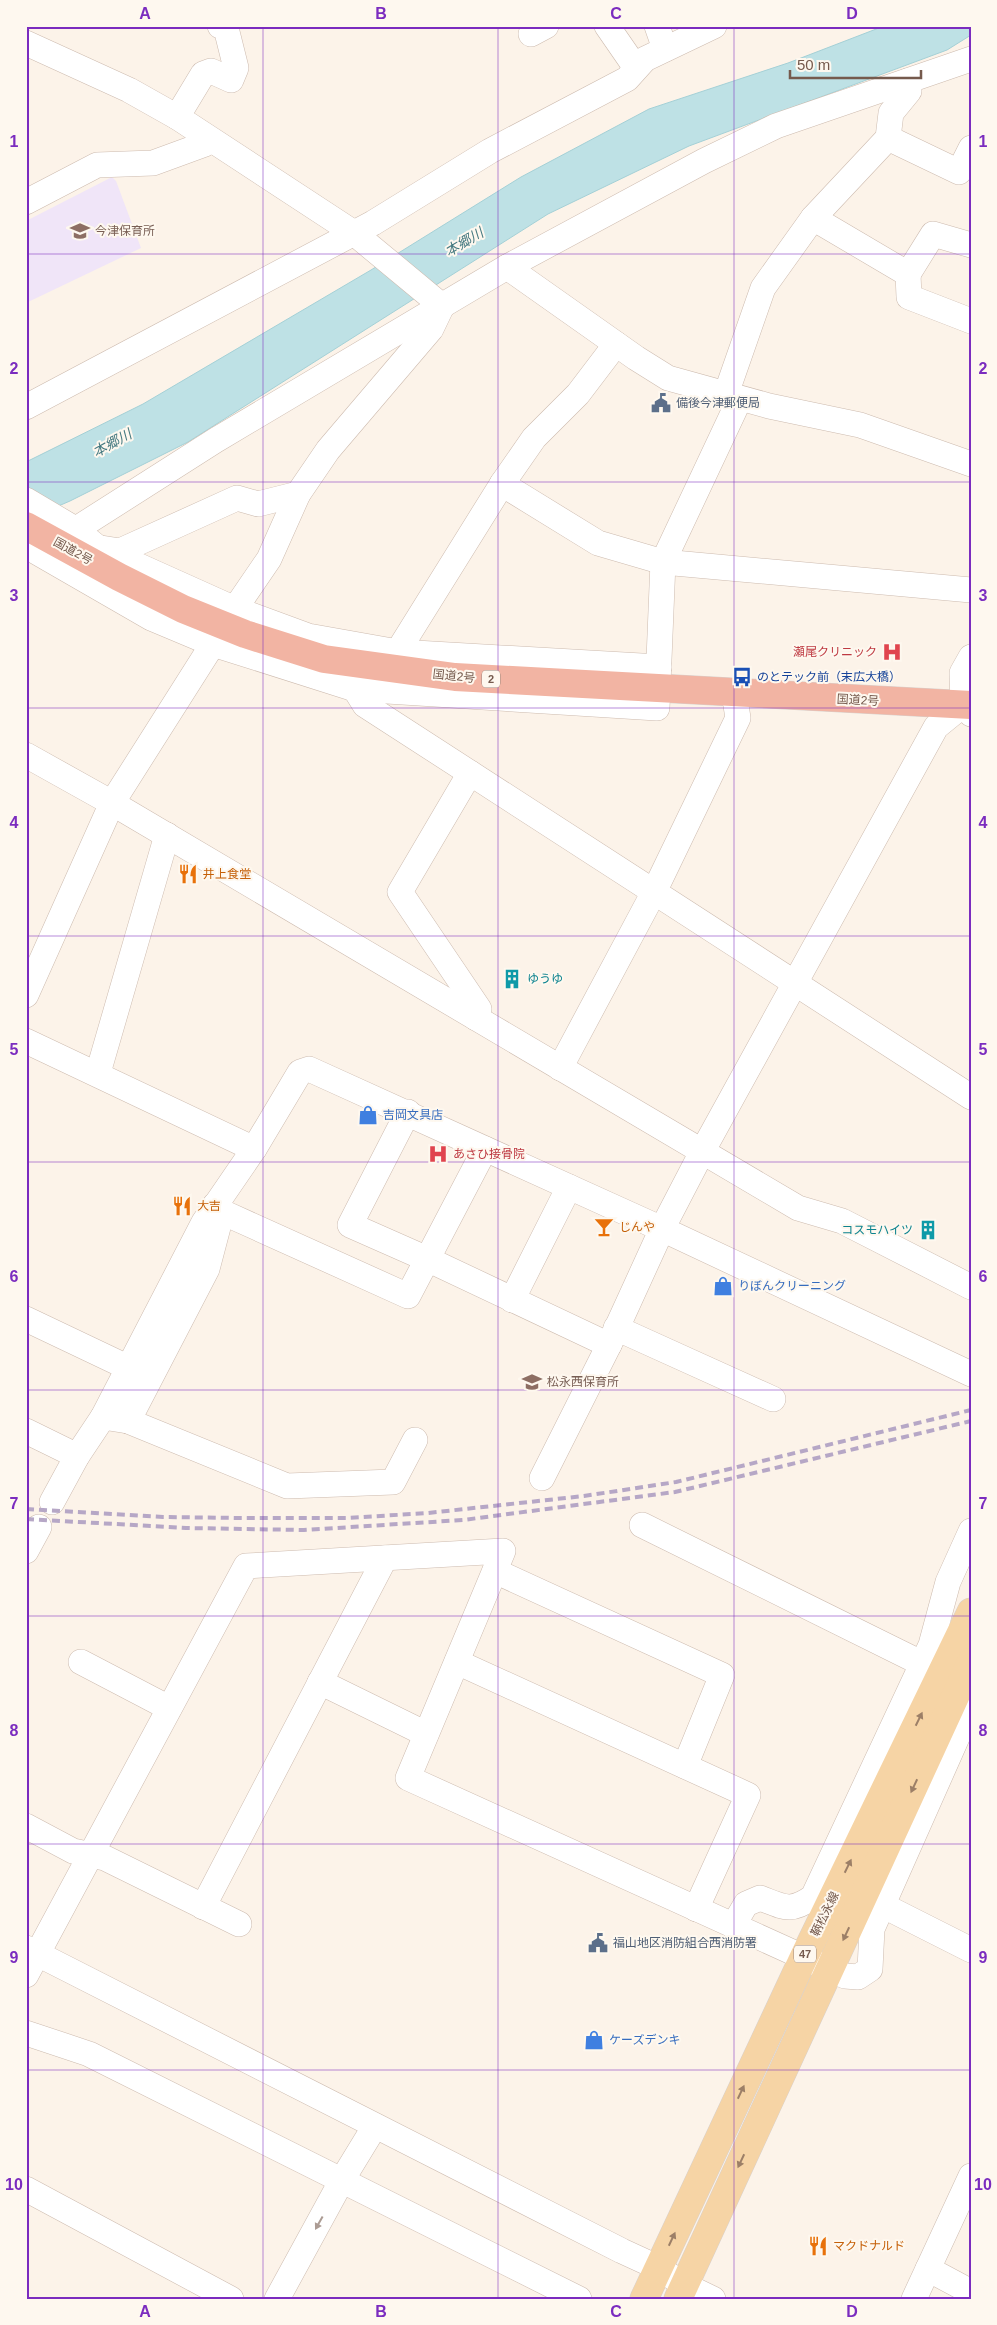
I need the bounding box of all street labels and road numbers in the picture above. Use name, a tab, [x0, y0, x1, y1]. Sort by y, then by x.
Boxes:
street label: 国道2号	[51, 535, 95, 567]
street label: 国道2号	[432, 667, 476, 685]
road number: 2	[482, 671, 500, 688]
street label: 国道2号	[836, 692, 880, 708]
street label: 鞆松永線	[808, 1889, 842, 1939]
road number: 47	[794, 1946, 816, 1962]

